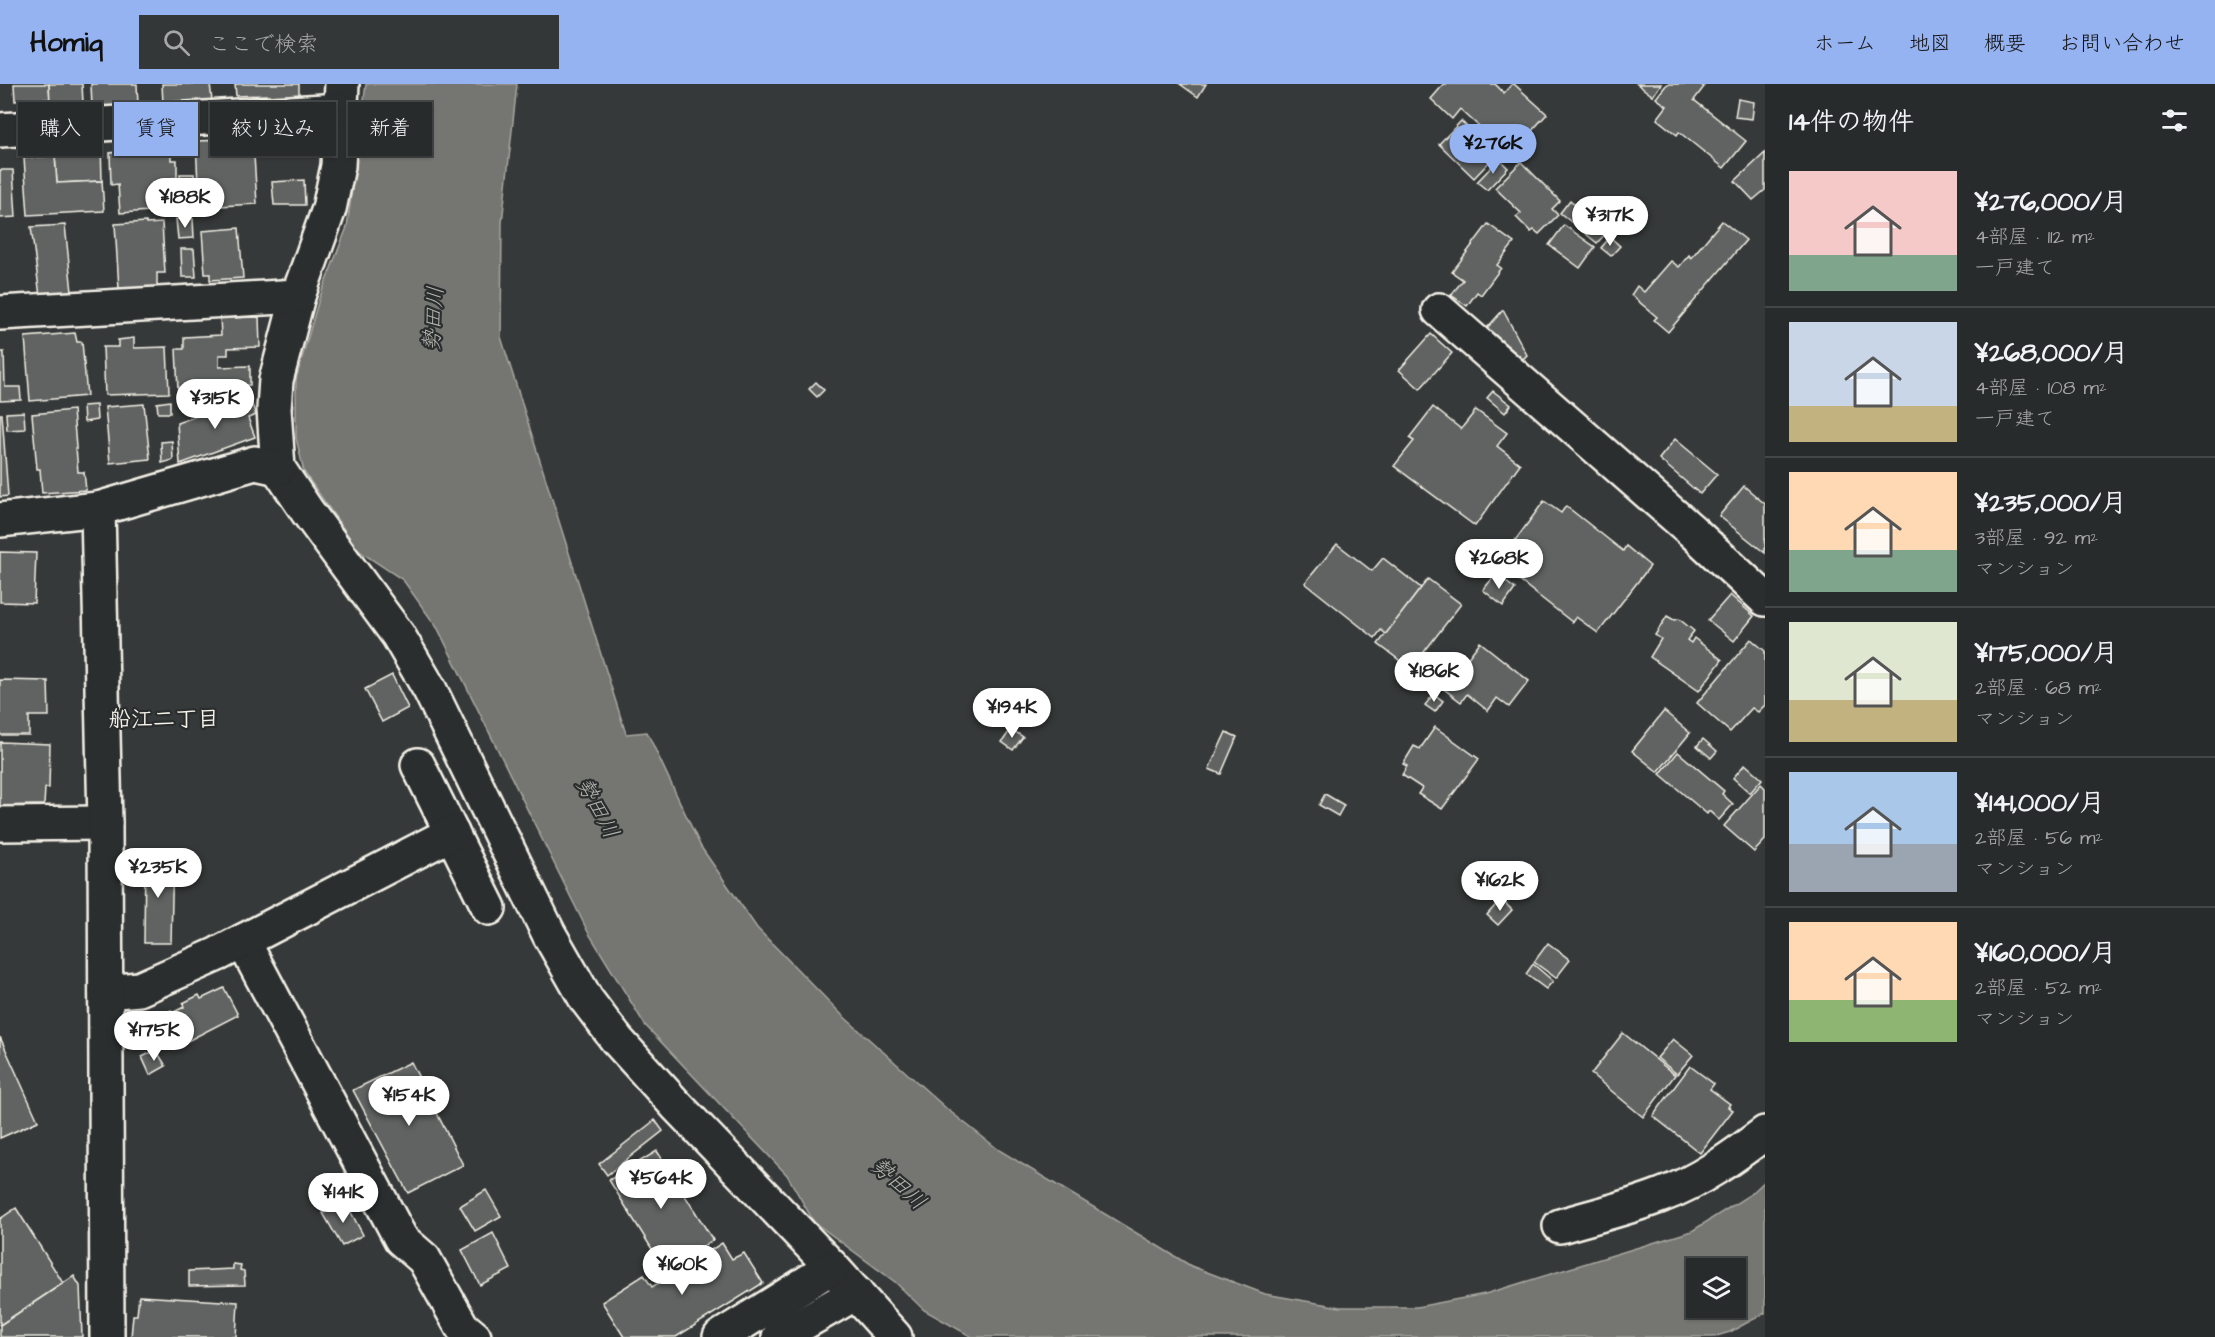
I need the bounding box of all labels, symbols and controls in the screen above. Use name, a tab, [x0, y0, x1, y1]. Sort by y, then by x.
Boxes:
search box	[139, 15, 559, 69]
text: Homiq	[30, 23, 103, 62]
icon: search	[160, 26, 193, 59]
text: ここで検索	[208, 29, 318, 60]
text: ホーム	[1814, 29, 1876, 58]
text: 地図	[1909, 29, 1951, 58]
text: 概要	[1984, 29, 2026, 58]
text: お問い合わせ	[2059, 29, 2185, 58]
chip: 購入	[18, 102, 102, 156]
chip: 賃貸	[114, 102, 198, 156]
chip: 絞り込み	[210, 102, 336, 156]
chip: 新着	[348, 102, 432, 156]
text: 14件の物件	[1789, 104, 1914, 140]
icon: filters	[2158, 104, 2191, 137]
pin: ¥276K	[1451, 124, 1535, 175]
text: ¥276K	[1463, 129, 1523, 157]
pin: ¥188K	[143, 178, 227, 229]
text: ¥188K	[159, 183, 211, 211]
text: ¥276,000/月	[1975, 184, 2128, 220]
icon: home	[1837, 195, 1909, 267]
pin: ¥317K	[1568, 196, 1652, 247]
text: ¥317K	[1586, 201, 1634, 229]
text: 4部屋 · 112 m²	[1975, 223, 2095, 251]
text: 一戸建て	[1975, 254, 2055, 282]
water label: 勢田川	[416, 285, 452, 353]
text: ¥268,000/月	[1975, 335, 2129, 371]
icon: home	[1837, 346, 1909, 418]
text: 4部屋 · 108 m²	[1975, 374, 2107, 402]
pin: ¥315K	[173, 379, 257, 430]
text: ¥315K	[190, 384, 240, 412]
text: 一戸建て	[1975, 405, 2055, 433]
text: ¥235,000/月	[1975, 485, 2127, 521]
icon: home	[1837, 496, 1909, 568]
text: 3部屋 · 92 m²	[1975, 524, 2098, 552]
pin: ¥268K	[1457, 539, 1541, 590]
text: ¥268K	[1469, 544, 1529, 572]
text: マンション	[1975, 555, 2074, 583]
text: ¥175,000/月	[1975, 635, 2118, 671]
icon: home	[1837, 646, 1909, 718]
pin: ¥186K	[1392, 652, 1476, 703]
text: ¥186K	[1409, 657, 1459, 685]
text: 2部屋 · 68 m²	[1975, 674, 2102, 702]
pin: ¥194K	[970, 688, 1054, 739]
text: ¥194K	[987, 693, 1037, 721]
district label: 船江二丁目	[109, 704, 219, 735]
text: マンション	[1975, 705, 2074, 733]
water label: 勢田川	[568, 772, 626, 844]
text: ¥141,000/月	[1975, 785, 2105, 821]
icon: home	[1837, 796, 1909, 868]
text: 2部屋 · 56 m²	[1975, 824, 2103, 852]
pin: ¥235K	[116, 848, 200, 899]
text: ¥235K	[129, 853, 187, 881]
text: マンション	[1975, 855, 2074, 883]
pin: ¥162K	[1458, 861, 1542, 912]
text: ¥162K	[1475, 866, 1525, 894]
text: ¥160,000/月	[1975, 935, 2117, 971]
icon: home	[1837, 946, 1909, 1018]
text: 2部屋 · 52 m²	[1975, 974, 2102, 1002]
text: マンション	[1975, 1005, 2074, 1033]
pin: ¥175K	[112, 1011, 196, 1062]
text: ¥175K	[128, 1016, 180, 1044]
pin: ¥154K	[367, 1076, 451, 1127]
text: ¥154K	[382, 1081, 436, 1109]
water label: 勢田川	[863, 1150, 933, 1218]
pin: ¥564K	[619, 1159, 703, 1210]
text: ¥564K	[629, 1164, 693, 1192]
pin: ¥141K	[301, 1173, 385, 1224]
text: ¥141K	[322, 1178, 364, 1206]
pin: ¥160K	[640, 1245, 724, 1296]
text: ¥160K	[657, 1250, 707, 1278]
map controls	[1686, 1258, 1746, 1318]
button: layers	[1686, 1258, 1746, 1318]

